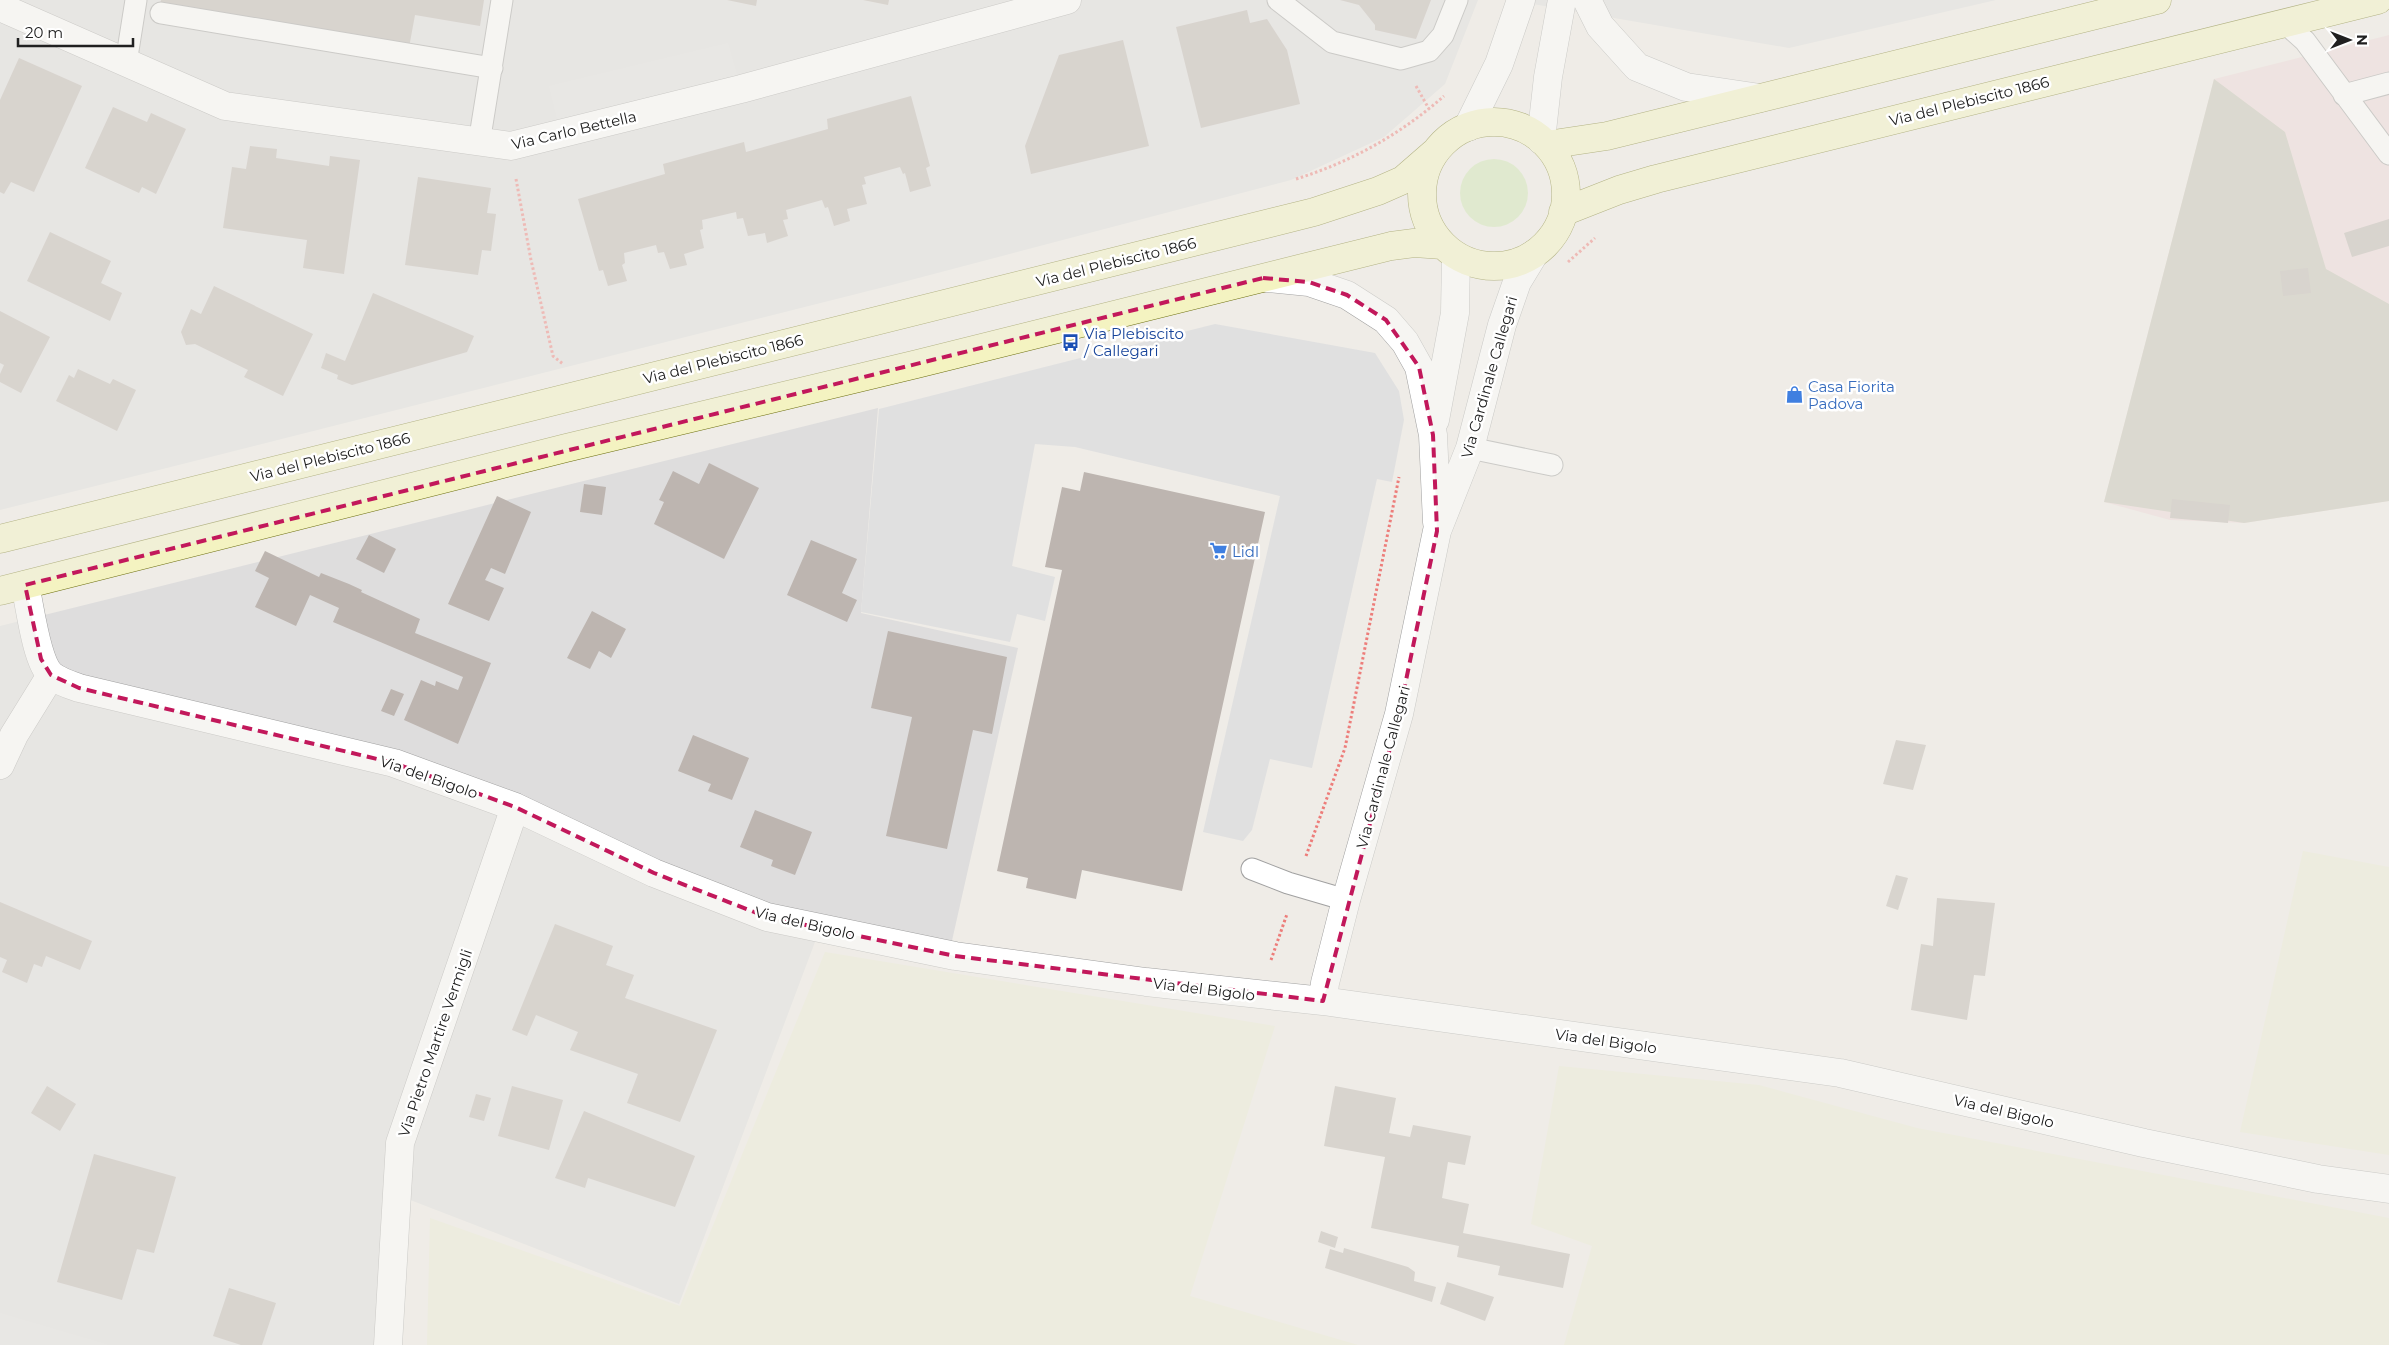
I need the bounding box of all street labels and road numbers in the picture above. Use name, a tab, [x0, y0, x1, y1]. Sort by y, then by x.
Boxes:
street label: Via del Plebiscito 1866	[1887, 72, 2051, 130]
street label: Via Carlo Bettella	[510, 106, 638, 154]
street label: Via del Plebiscito 1866	[1034, 233, 1198, 291]
street label: Via Cardinale Callegari	[1457, 294, 1521, 460]
street label: Via del Plebiscito 1866	[641, 330, 805, 388]
street label: Via del Plebiscito 1866	[248, 428, 412, 486]
street label: Via Cardinale Callegari	[1352, 683, 1414, 851]
street label: Via del Bigolo	[377, 751, 481, 803]
street label: Via del Bigolo	[753, 902, 857, 944]
street label: Via Pietro Martire Vermigli	[394, 947, 476, 1139]
street label: Via del Bigolo	[1152, 973, 1256, 1005]
street label: Via del Bigolo	[1554, 1024, 1658, 1058]
street label: Via del Bigolo	[1952, 1090, 2056, 1132]

